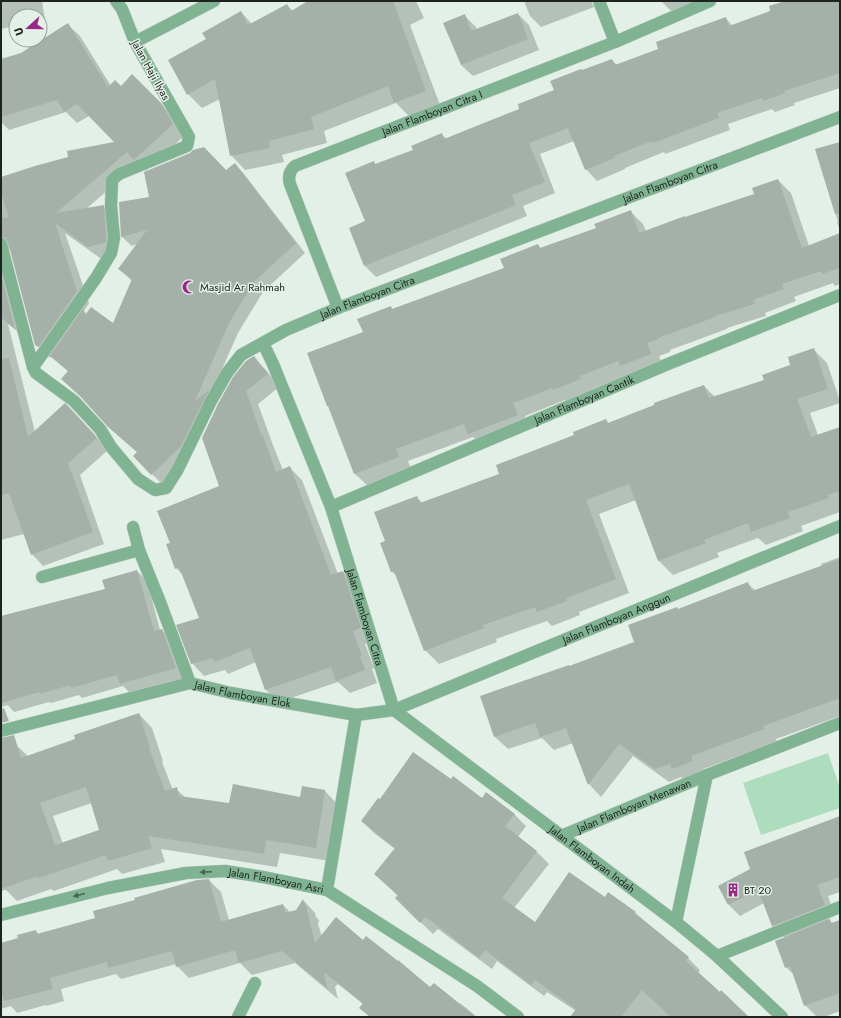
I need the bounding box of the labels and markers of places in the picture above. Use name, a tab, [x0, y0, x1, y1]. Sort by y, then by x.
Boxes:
mosque icon: Masjid Ar Rahmah	[181, 279, 197, 295]
place label: Masjid Ar Rahmah	[200, 279, 285, 295]
building icon: BT 20	[725, 882, 741, 898]
place label: BT 20	[744, 882, 771, 898]

